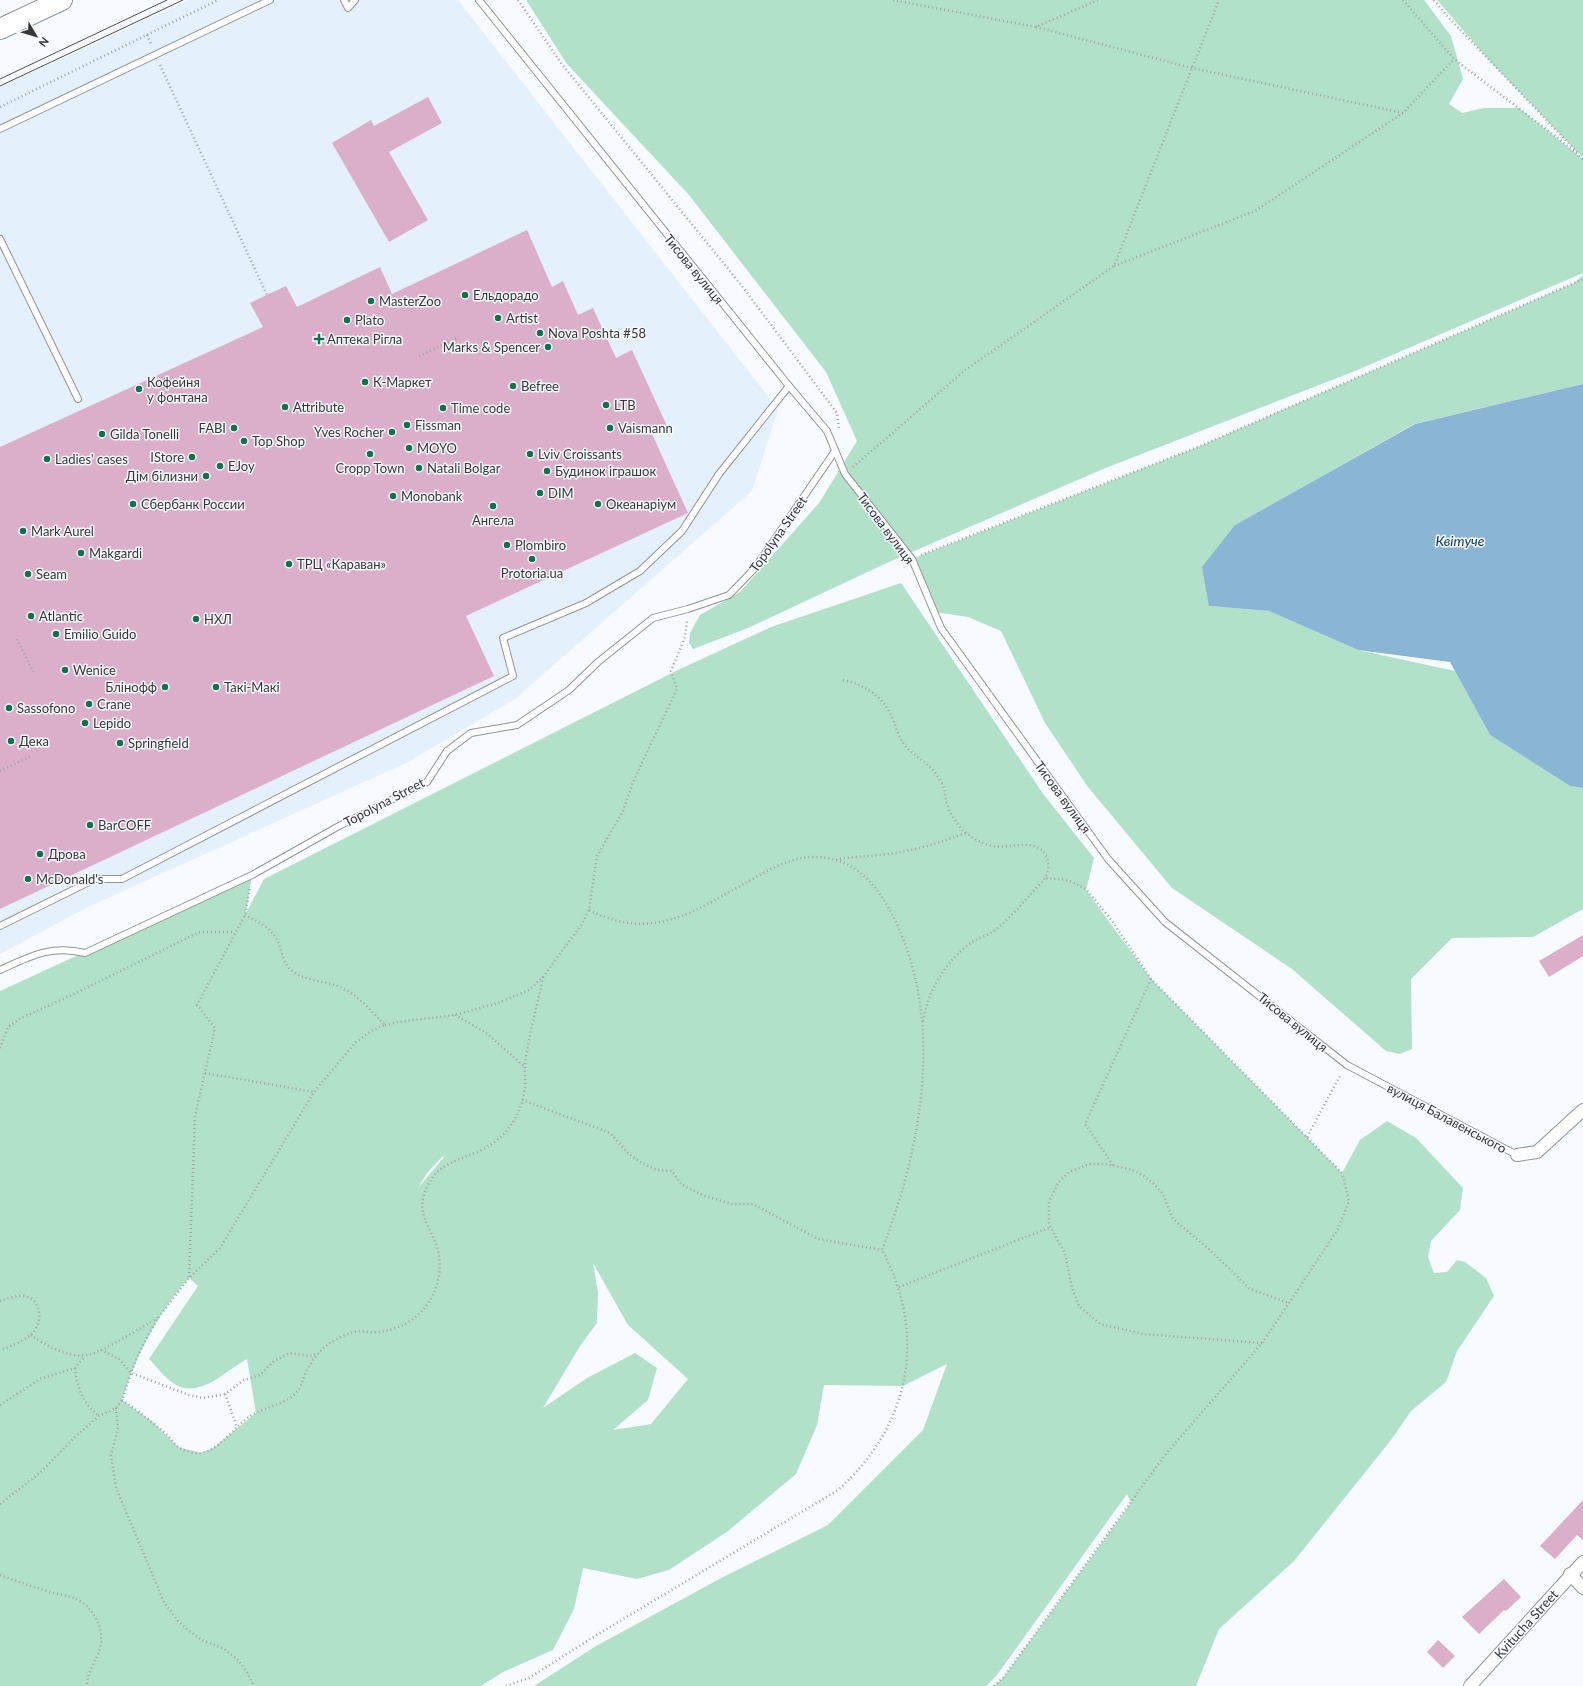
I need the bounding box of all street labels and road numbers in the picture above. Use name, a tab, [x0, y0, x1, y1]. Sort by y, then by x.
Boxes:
street label: Тисова вулиця	[661, 231, 727, 307]
street label: Тисова вулиця	[854, 489, 918, 567]
street label: Topolyna Street	[746, 493, 810, 575]
street label: Тисова вулиця	[1031, 758, 1095, 836]
street label: Topolyna Street	[341, 774, 427, 830]
street label: Тисова вулиця	[1255, 989, 1331, 1055]
street label: вулиця Балавенського	[1385, 1080, 1509, 1156]
street label: Kvitucha Street	[1491, 1586, 1561, 1662]

